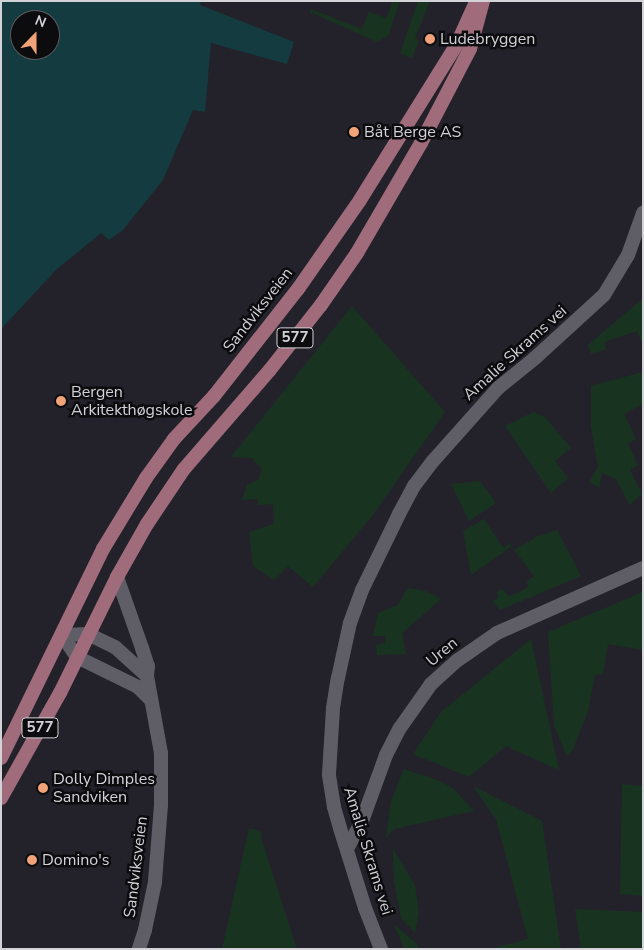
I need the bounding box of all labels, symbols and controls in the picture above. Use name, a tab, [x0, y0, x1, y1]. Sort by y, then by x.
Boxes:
north arrow	[10, 10, 60, 60]
text: N	[32, 11, 49, 32]
place label: Ludebryggen	[440, 29, 535, 49]
marker: Ludebryggen	[424, 33, 436, 45]
place label: Båt Berge AS	[364, 122, 461, 142]
marker: Båt Berge AS	[348, 126, 360, 138]
street label: Sandviksveien	[219, 264, 297, 356]
street label: Amalie Skrams vei	[459, 301, 571, 405]
road number: 577	[276, 326, 314, 350]
place label: Bergen Arkitekthøgskole	[71, 382, 192, 420]
marker: Bergen Arkitekthøgskole	[55, 395, 67, 407]
street label: Uren	[422, 633, 462, 671]
road number: 577	[21, 716, 59, 740]
place label: Dolly Dimples Sandviken	[53, 769, 155, 807]
marker: Dolly Dimples Sandviken	[37, 782, 49, 794]
street label: Amalie Skrams vei	[339, 785, 397, 917]
street label: Sandviksveien	[120, 815, 152, 919]
place label: Domino's	[42, 850, 109, 870]
marker: Domino's	[26, 854, 38, 866]

